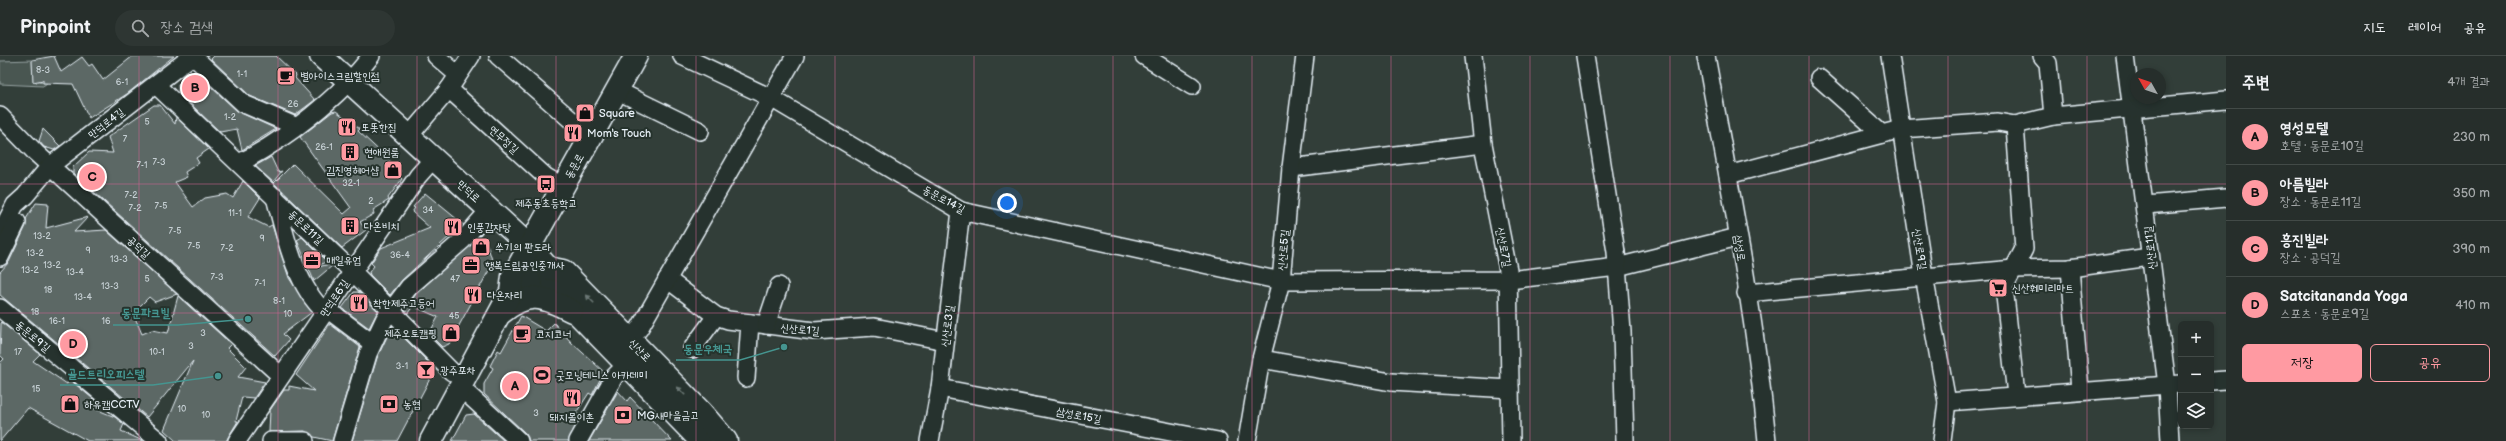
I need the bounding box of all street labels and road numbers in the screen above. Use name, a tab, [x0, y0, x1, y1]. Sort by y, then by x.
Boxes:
street label: 만덕로4길	[86, 105, 127, 141]
street label: 연무정길	[486, 123, 521, 156]
street label: 동문로	[562, 151, 587, 181]
street label: 만덕로	[454, 178, 483, 205]
street label: 동문로14길	[920, 183, 967, 216]
street label: 동문로11길	[285, 207, 326, 247]
street label: 신산로11길	[2142, 225, 2159, 270]
street label: 신산로7길	[1493, 226, 1514, 269]
street label: 신산로9길	[1910, 227, 1929, 271]
street label: 신산로5길	[1275, 229, 1292, 271]
street label: 공덕길	[125, 234, 153, 261]
street label: 삼성로	[1731, 234, 1748, 262]
street label: 만덕로6길	[317, 277, 352, 319]
street label: 신산로3길	[938, 304, 957, 348]
street label: 동문로9길	[13, 318, 53, 355]
street label: 신산로1길	[780, 321, 820, 338]
street label: 신산로	[626, 336, 654, 365]
street label: 삼성로15길	[1055, 405, 1103, 426]

